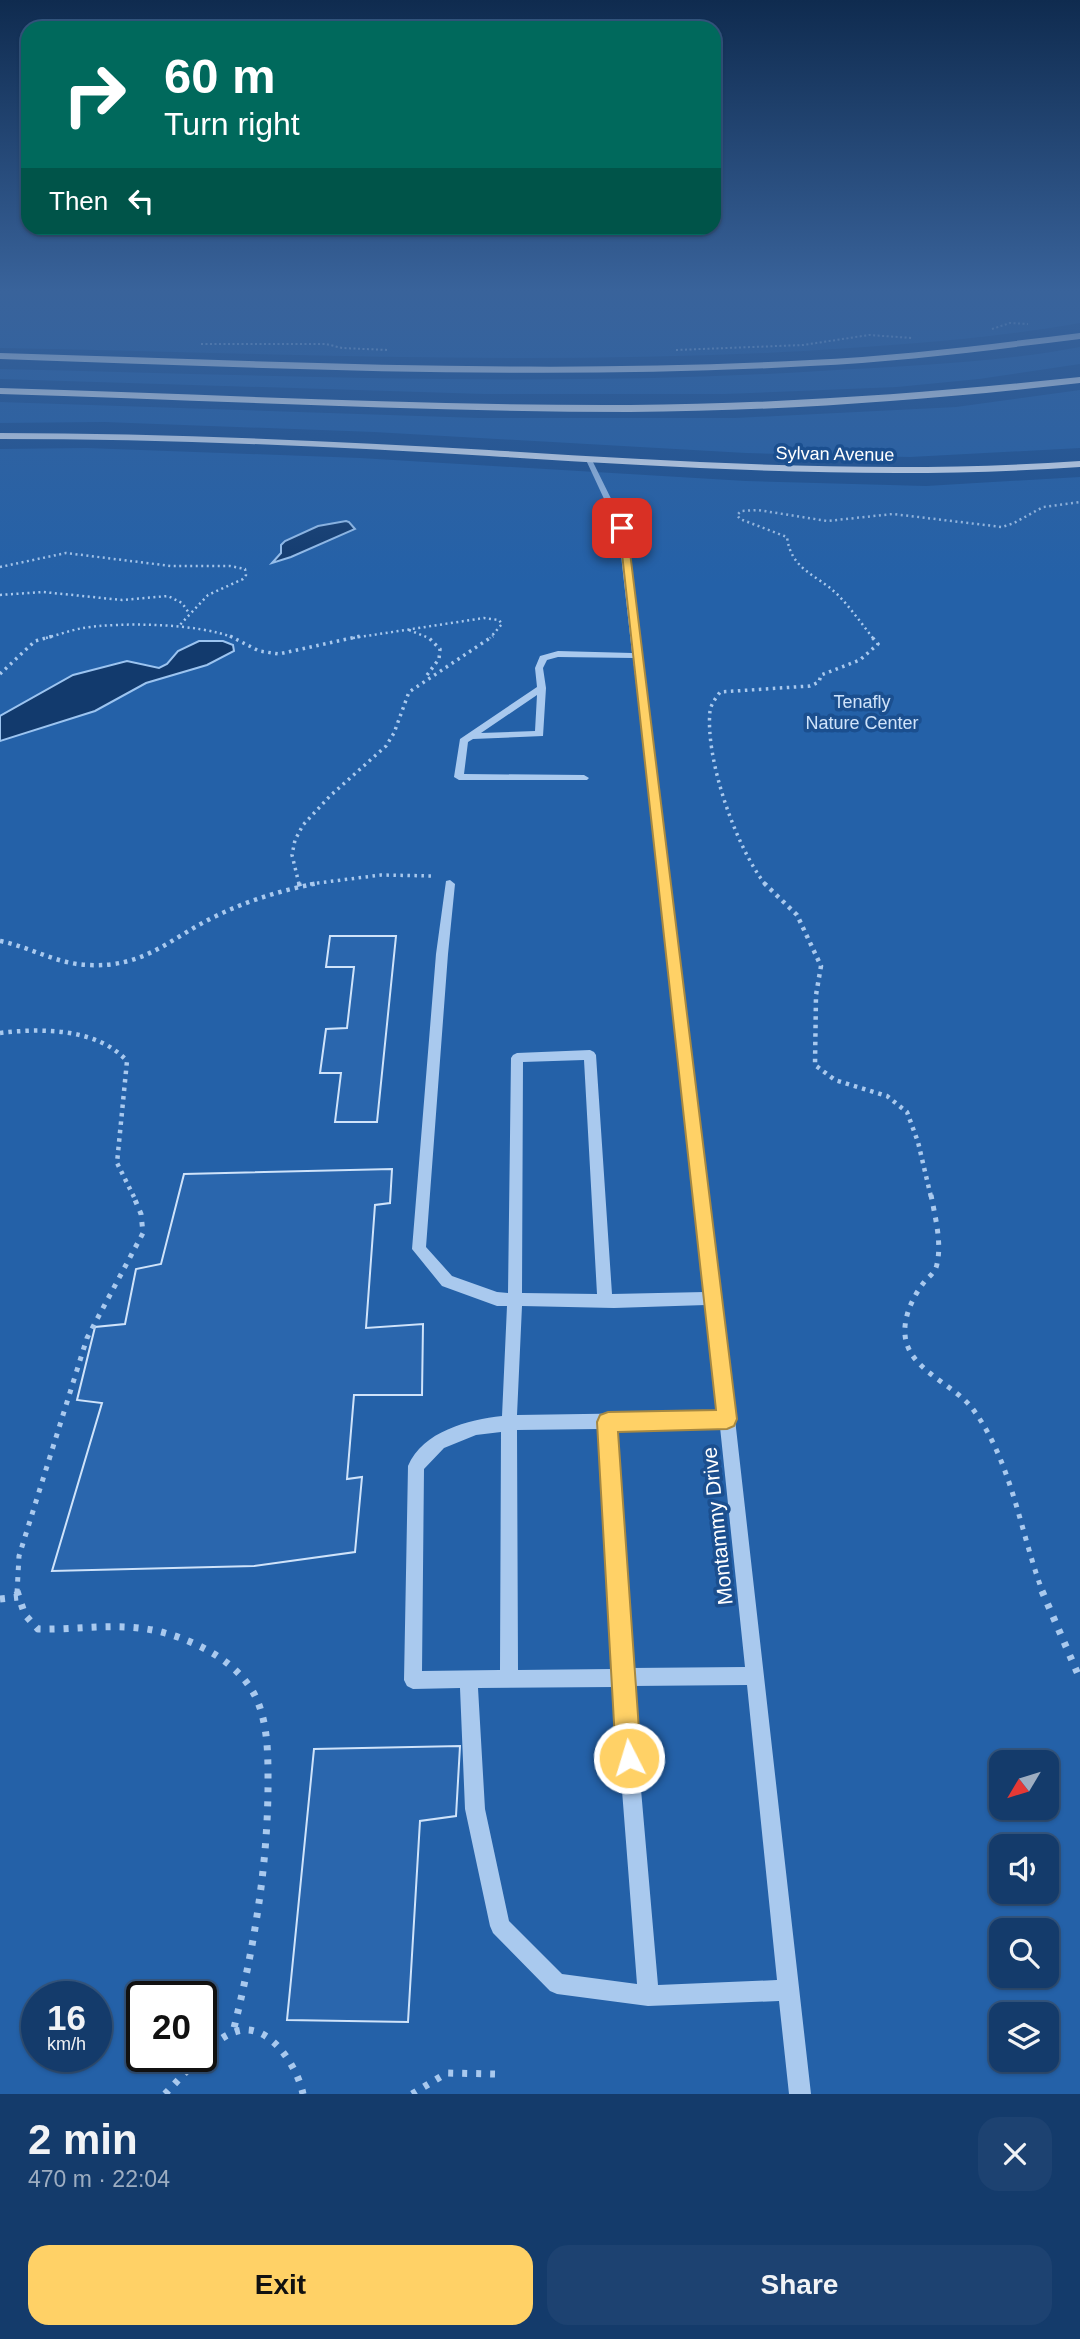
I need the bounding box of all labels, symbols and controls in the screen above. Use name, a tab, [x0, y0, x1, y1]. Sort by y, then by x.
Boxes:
icon: right	[49, 49, 140, 140]
text: 60 m	[164, 49, 276, 103]
text: Turn right	[164, 106, 300, 142]
icon: left	[122, 182, 160, 220]
text: Then	[49, 186, 108, 216]
street label: Sylvan Avenue	[775, 443, 895, 465]
pin	[592, 498, 652, 558]
icon: arrive	[603, 509, 641, 547]
park label: Tenafly Nature Center	[805, 692, 919, 733]
street label: Montammy Drive	[697, 1446, 737, 1606]
position arrow	[592, 1721, 666, 1795]
north arrow	[989, 1750, 1059, 1820]
map controls	[989, 1750, 1059, 2072]
button: sound	[989, 1834, 1059, 1904]
button: search	[989, 1918, 1059, 1988]
speed limit sign: 20	[126, 1981, 217, 2072]
text: 16	[47, 1998, 86, 2037]
button: layers	[989, 2002, 1059, 2072]
text: km/h	[47, 2034, 86, 2054]
text: 2 min	[28, 2116, 138, 2163]
button: close	[978, 2117, 1052, 2191]
text: 470 m · 22:04	[28, 2166, 170, 2192]
button: Exit	[28, 2245, 533, 2325]
button: Share	[547, 2245, 1052, 2325]

